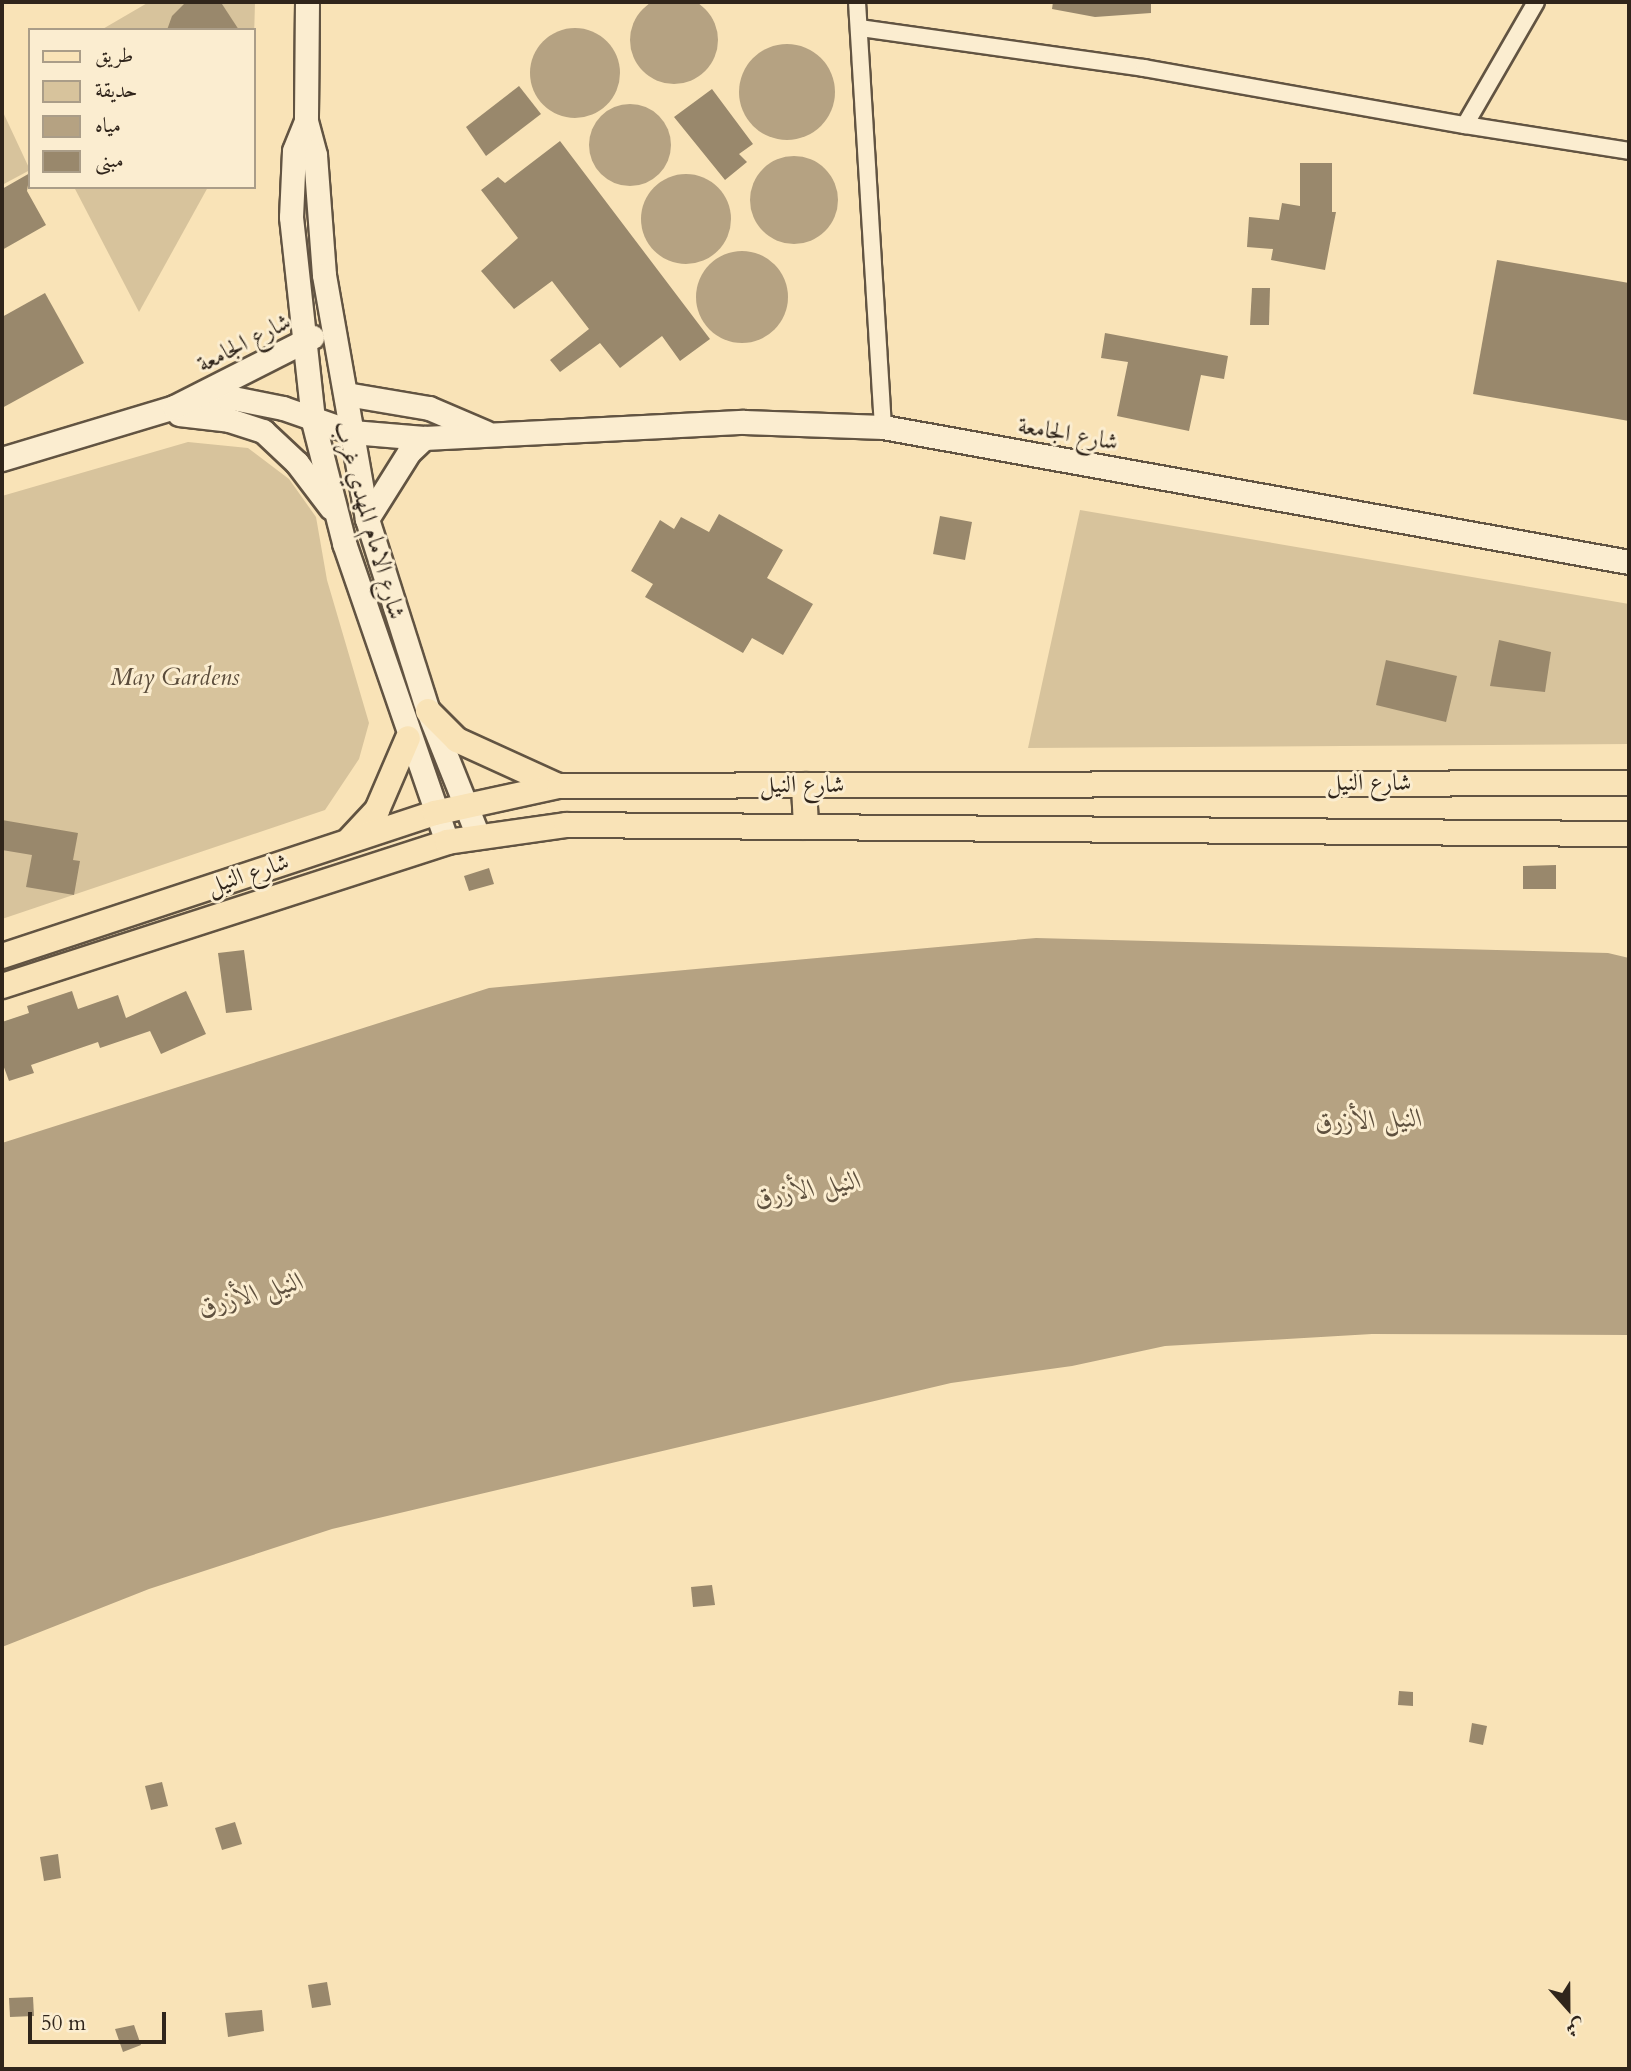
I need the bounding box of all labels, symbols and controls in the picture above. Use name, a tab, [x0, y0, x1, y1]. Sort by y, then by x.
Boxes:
legend	[28, 28, 256, 189]
text: طريق	[95, 41, 133, 70]
text: حديقة	[95, 76, 138, 105]
text: مياه	[95, 111, 121, 140]
text: مبنى	[95, 146, 124, 175]
street label: شارع الجامعة	[192, 307, 296, 379]
street label: شارع الجامعة	[1016, 411, 1120, 457]
street label: شارع الامام المهدي غرب	[327, 417, 411, 623]
park label: May Gardens	[110, 664, 240, 692]
street label: شارع النيل	[1327, 769, 1411, 797]
street label: شارع النيل	[760, 771, 844, 799]
street label: شارع النيل	[203, 847, 293, 901]
water label: النيل الأزرق	[1315, 1103, 1423, 1137]
water label: النيل الأزرق	[752, 1164, 864, 1214]
water label: النيل الأزرق	[195, 1265, 307, 1323]
north arrow	[1533, 1973, 1603, 2043]
scale bar	[32, 1997, 170, 2041]
text: 50 m	[41, 2009, 86, 2038]
text: ش	[1562, 2012, 1589, 2043]

